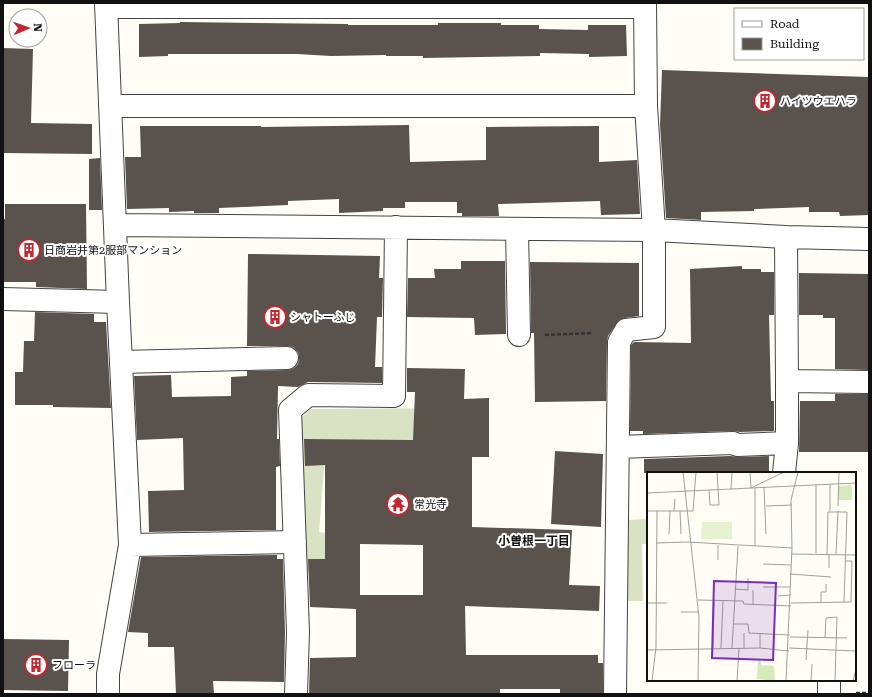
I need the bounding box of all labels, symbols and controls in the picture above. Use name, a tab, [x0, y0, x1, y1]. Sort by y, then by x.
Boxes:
north arrow	[8, 8, 48, 48]
legend	[734, 8, 864, 60]
text: Road	[770, 17, 800, 31]
text: N	[31, 23, 44, 33]
text: Building	[770, 37, 819, 51]
building icon: ハイツウエハラ	[752, 88, 778, 114]
place label: ハイツウエハラ	[780, 95, 857, 108]
building icon: 日商岩井第2服部マンション	[16, 237, 42, 263]
place label: 日商岩井第2服部マンション	[44, 244, 182, 257]
building icon: シャトーふじ	[262, 304, 288, 330]
place label: シャトーふじ	[290, 311, 356, 324]
inset map	[647, 472, 856, 681]
temple icon: 常光寺	[385, 491, 411, 517]
place label: 常光寺	[414, 498, 447, 511]
district label: 小曽根一丁目	[498, 534, 570, 548]
building icon: フローラ	[23, 652, 49, 678]
place label: フローラ	[52, 659, 96, 672]

